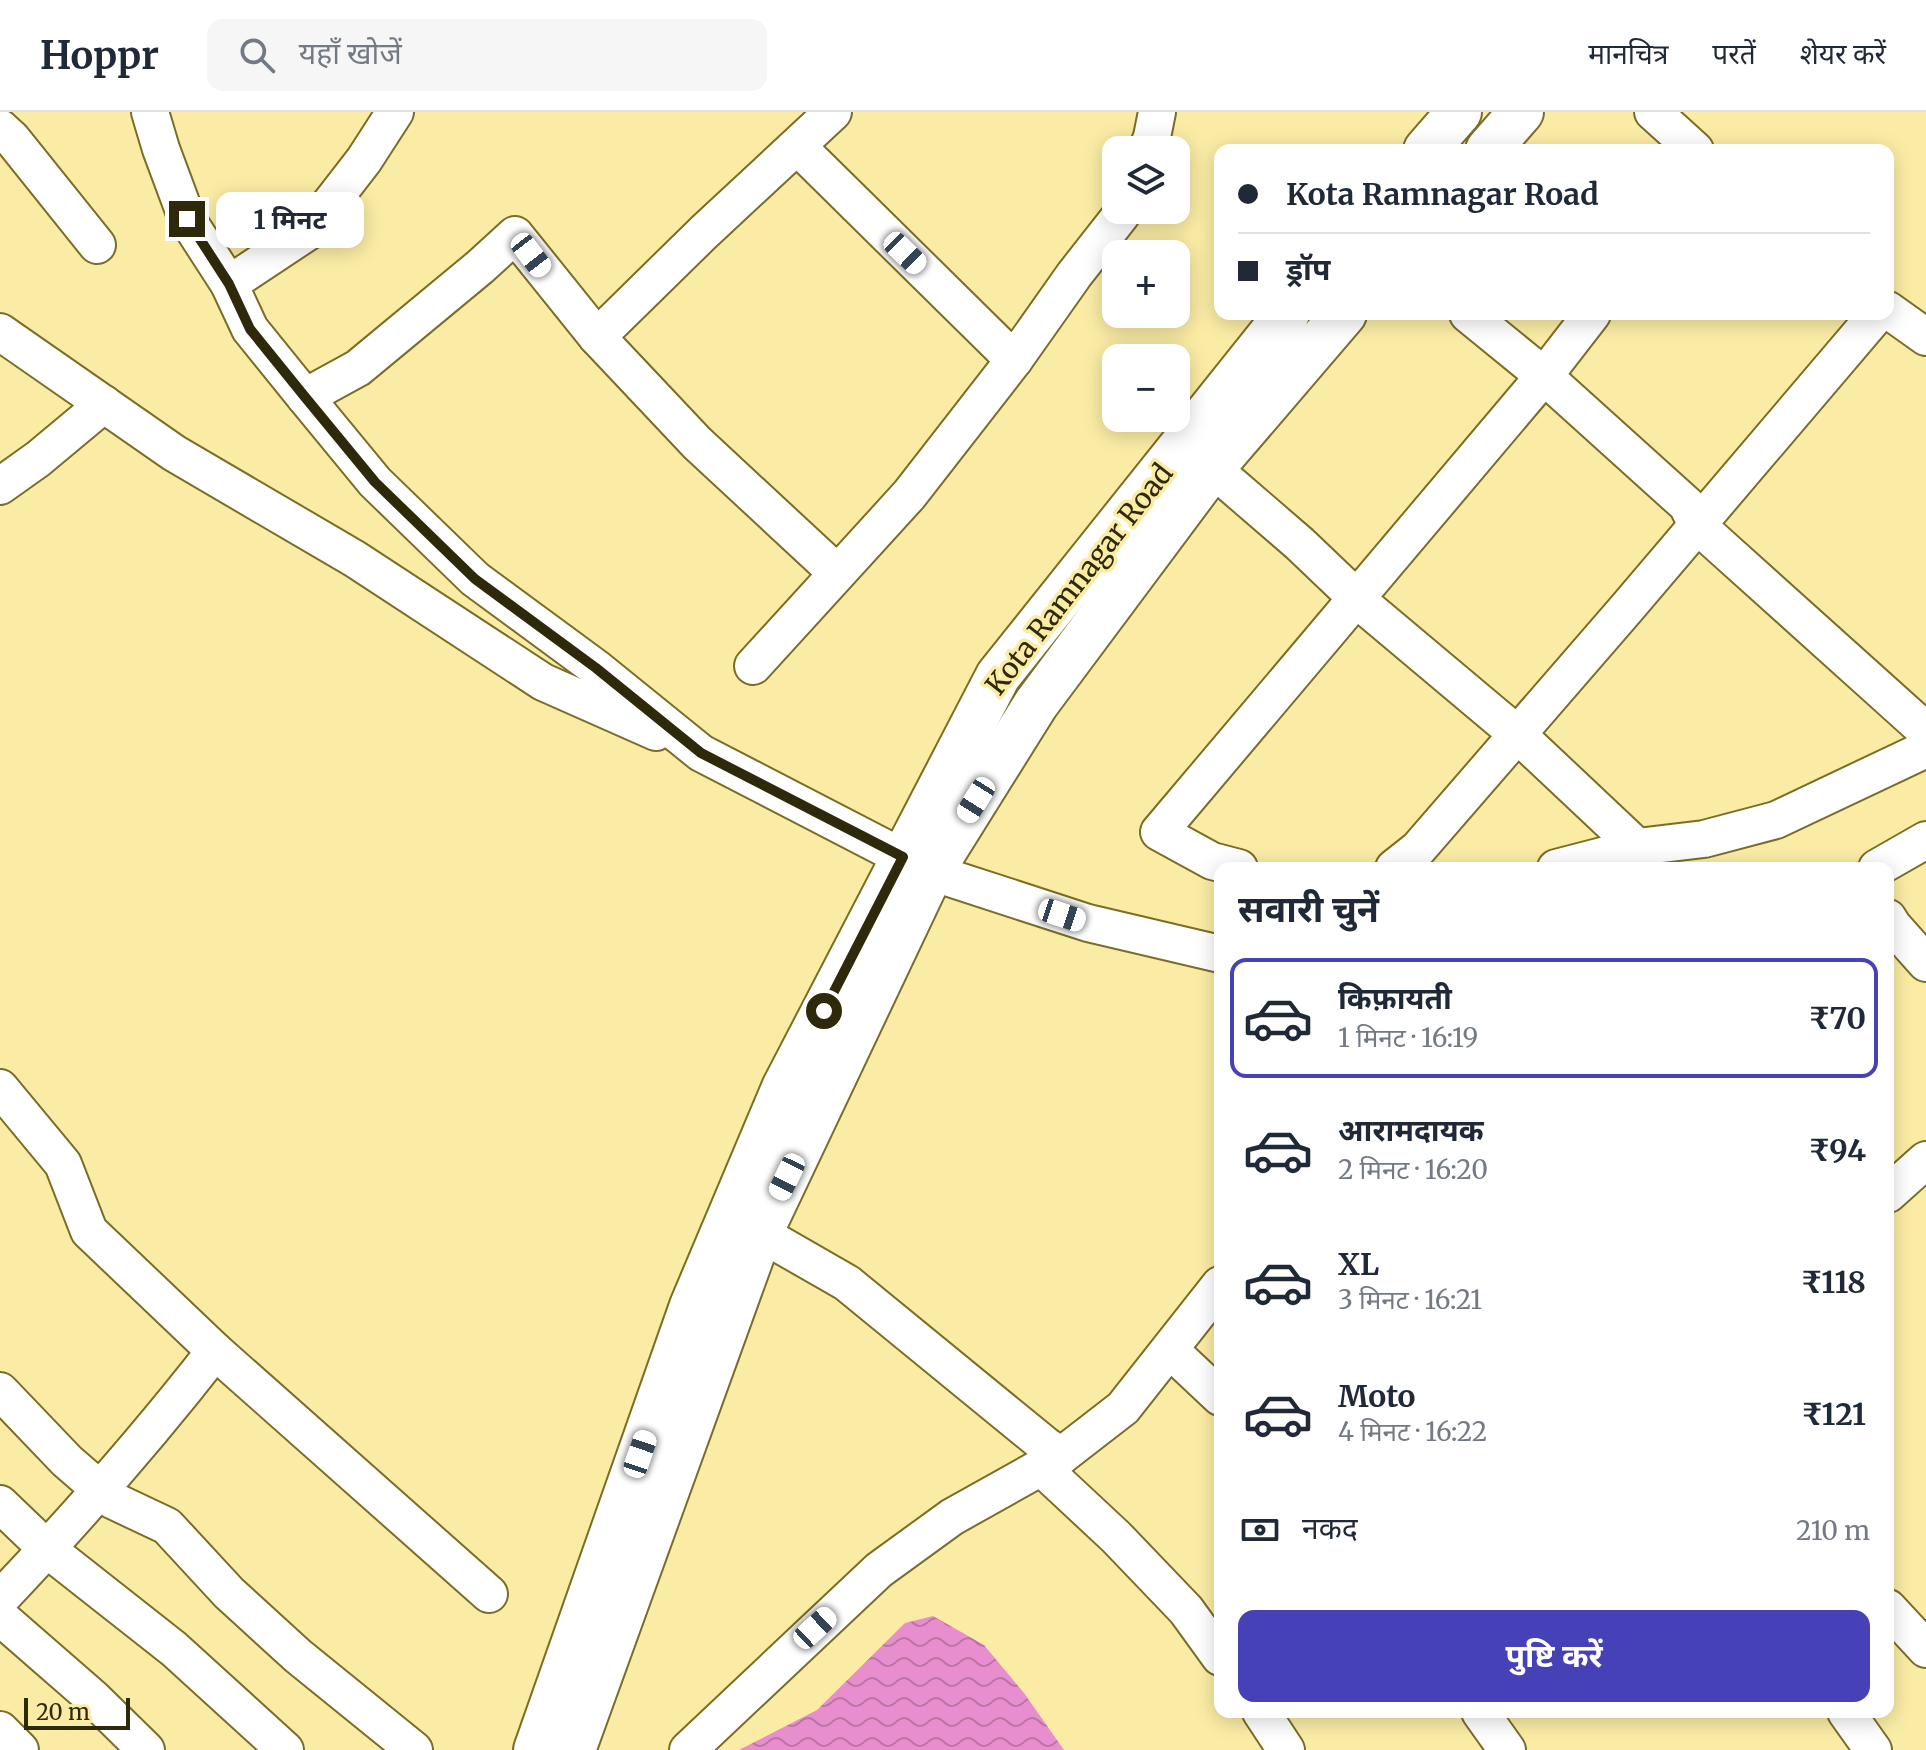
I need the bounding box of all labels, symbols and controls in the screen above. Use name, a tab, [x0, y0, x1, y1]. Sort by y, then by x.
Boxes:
search box	[207, 19, 767, 91]
text: Hoppr	[40, 32, 159, 79]
icon: search	[235, 33, 279, 77]
text: यहाँ खोजें	[299, 34, 402, 72]
text: मानचित्र	[1588, 36, 1668, 72]
text: परतें	[1712, 36, 1756, 72]
text: शेयर करें	[1800, 36, 1886, 72]
map controls	[1102, 136, 1190, 432]
button: layers	[1102, 136, 1190, 224]
text: Kota Ramnagar Road	[1286, 175, 1599, 213]
callout: 1 मिनट	[215, 191, 363, 247]
route end	[169, 201, 205, 237]
text: 1 मिनट	[254, 203, 326, 236]
car	[879, 228, 931, 278]
car	[507, 229, 555, 281]
button: +	[1102, 240, 1190, 328]
text: ड्रॉप	[1286, 250, 1330, 288]
button: −	[1102, 344, 1190, 432]
street label: Kota Ramnagar Road	[978, 456, 1181, 702]
car	[953, 773, 999, 827]
text: सवारी चुनें	[1238, 887, 1379, 932]
car	[1035, 896, 1089, 934]
text: किफ़ायती	[1338, 979, 1452, 1017]
icon: car	[1242, 982, 1314, 1054]
route start	[806, 993, 842, 1029]
text: ₹70	[1808, 999, 1866, 1037]
text: 1 मिनट · 16:19	[1338, 1021, 1478, 1054]
text: आरामदायक	[1338, 1111, 1484, 1149]
icon: car	[1242, 1114, 1314, 1186]
text: ₹94	[1809, 1131, 1866, 1169]
car	[766, 1150, 808, 1204]
text: 2 मिनट · 16:20	[1338, 1153, 1488, 1186]
text: XL	[1338, 1245, 1379, 1283]
icon: car	[1242, 1246, 1314, 1318]
text: ₹118	[1801, 1263, 1866, 1301]
text: 3 मिनट · 16:21	[1338, 1283, 1482, 1316]
text: Moto	[1338, 1377, 1416, 1415]
icon: car	[1242, 1378, 1314, 1450]
text: ₹121	[1801, 1395, 1866, 1433]
text: 4 मिनट · 16:22	[1338, 1415, 1487, 1448]
car	[621, 1427, 659, 1481]
icon: cash	[1238, 1508, 1282, 1552]
text: नकद	[1302, 1509, 1358, 1547]
text: 210 m	[1796, 1514, 1870, 1547]
car	[789, 1603, 841, 1653]
button: पुष्टि करें	[1238, 1610, 1870, 1702]
scale bar	[24, 1694, 130, 1730]
text: 20 m	[36, 1698, 90, 1726]

